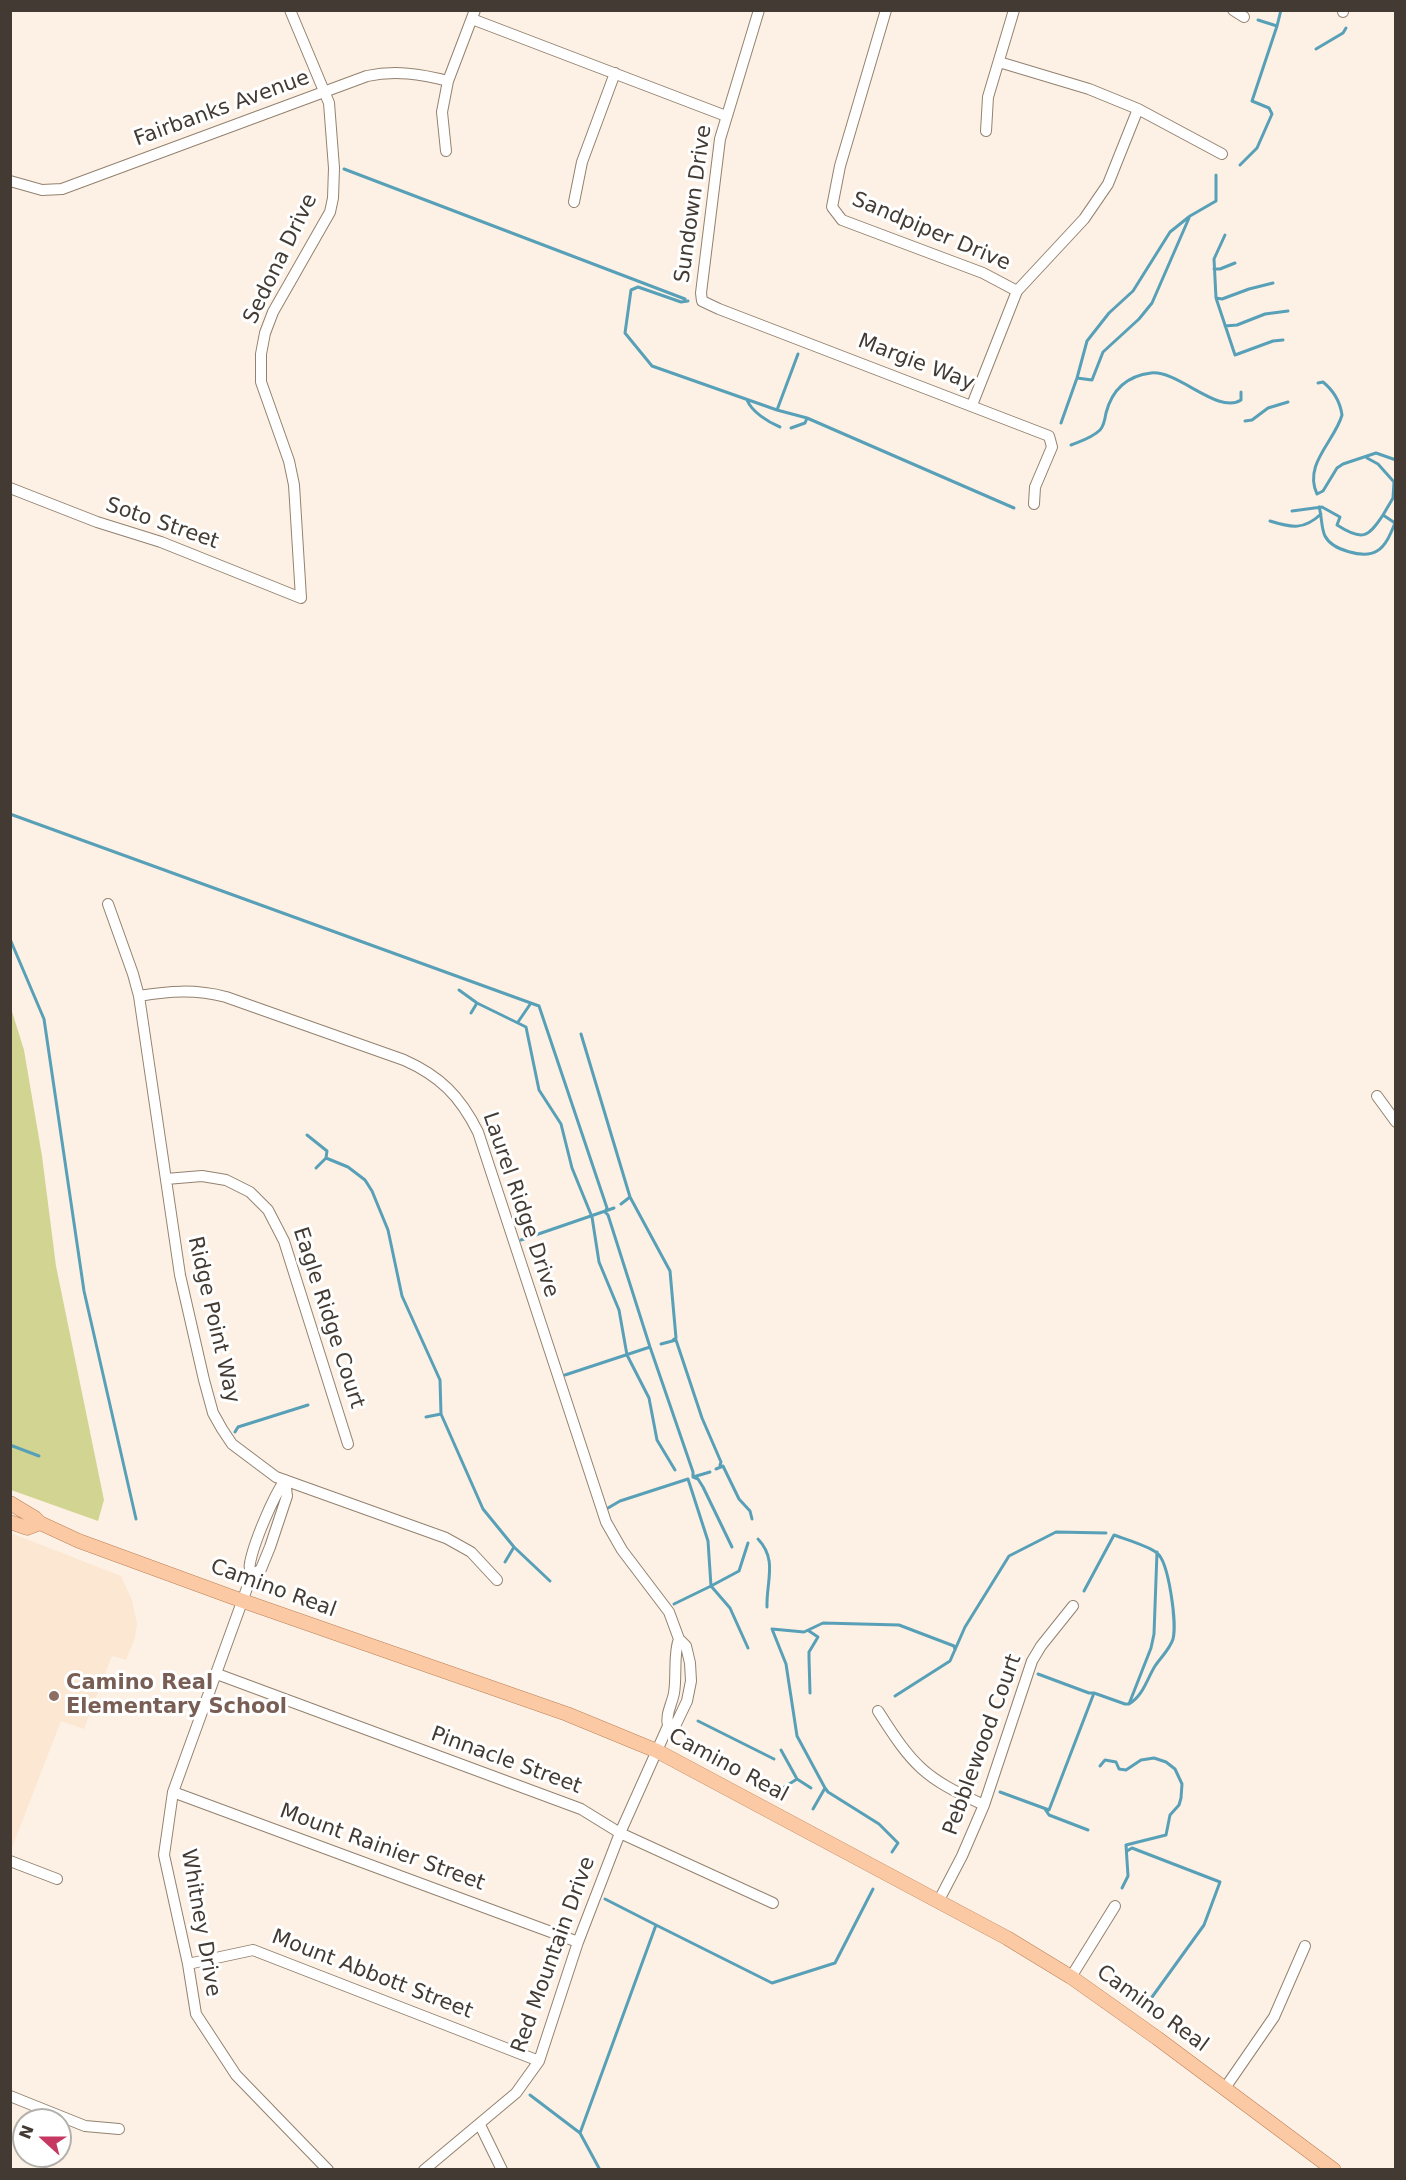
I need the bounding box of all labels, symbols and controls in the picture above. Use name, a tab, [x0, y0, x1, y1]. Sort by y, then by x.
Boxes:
street label: Fairbanks Avenue	[131, 66, 313, 152]
street label: Sundown Drive	[670, 123, 718, 285]
street label: Sandpiper Drive	[848, 187, 1014, 277]
street label: Sedona Drive	[239, 190, 323, 328]
street label: Margie Way	[854, 329, 978, 397]
street label: Soto Street	[102, 493, 222, 555]
street label: Laurel Ridge Drive	[476, 1109, 564, 1301]
street label: Eagle Ridge Court	[287, 1224, 369, 1412]
street label: Ridge Point Way	[182, 1234, 244, 1406]
street label: Camino Real	[207, 1555, 339, 1623]
street label: Pebblewood Court	[939, 1651, 1027, 1839]
place label: Camino Real Elementary School	[66, 1671, 287, 1721]
marker: Camino Real Elementary School	[47, 1689, 61, 1703]
street label: Pinnacle Street	[427, 1722, 585, 1800]
street label: Camino Real	[664, 1724, 792, 1808]
street label: Mount Rainier Street	[276, 1799, 488, 1897]
street label: Whitney Drive	[175, 1847, 225, 1999]
street label: Red Mountain Drive	[507, 1853, 601, 2057]
street label: Mount Abbott Street	[268, 1925, 476, 2025]
street label: Camino Real	[1091, 1960, 1213, 2058]
north arrow	[12, 2108, 72, 2168]
text: N	[15, 2122, 38, 2142]

